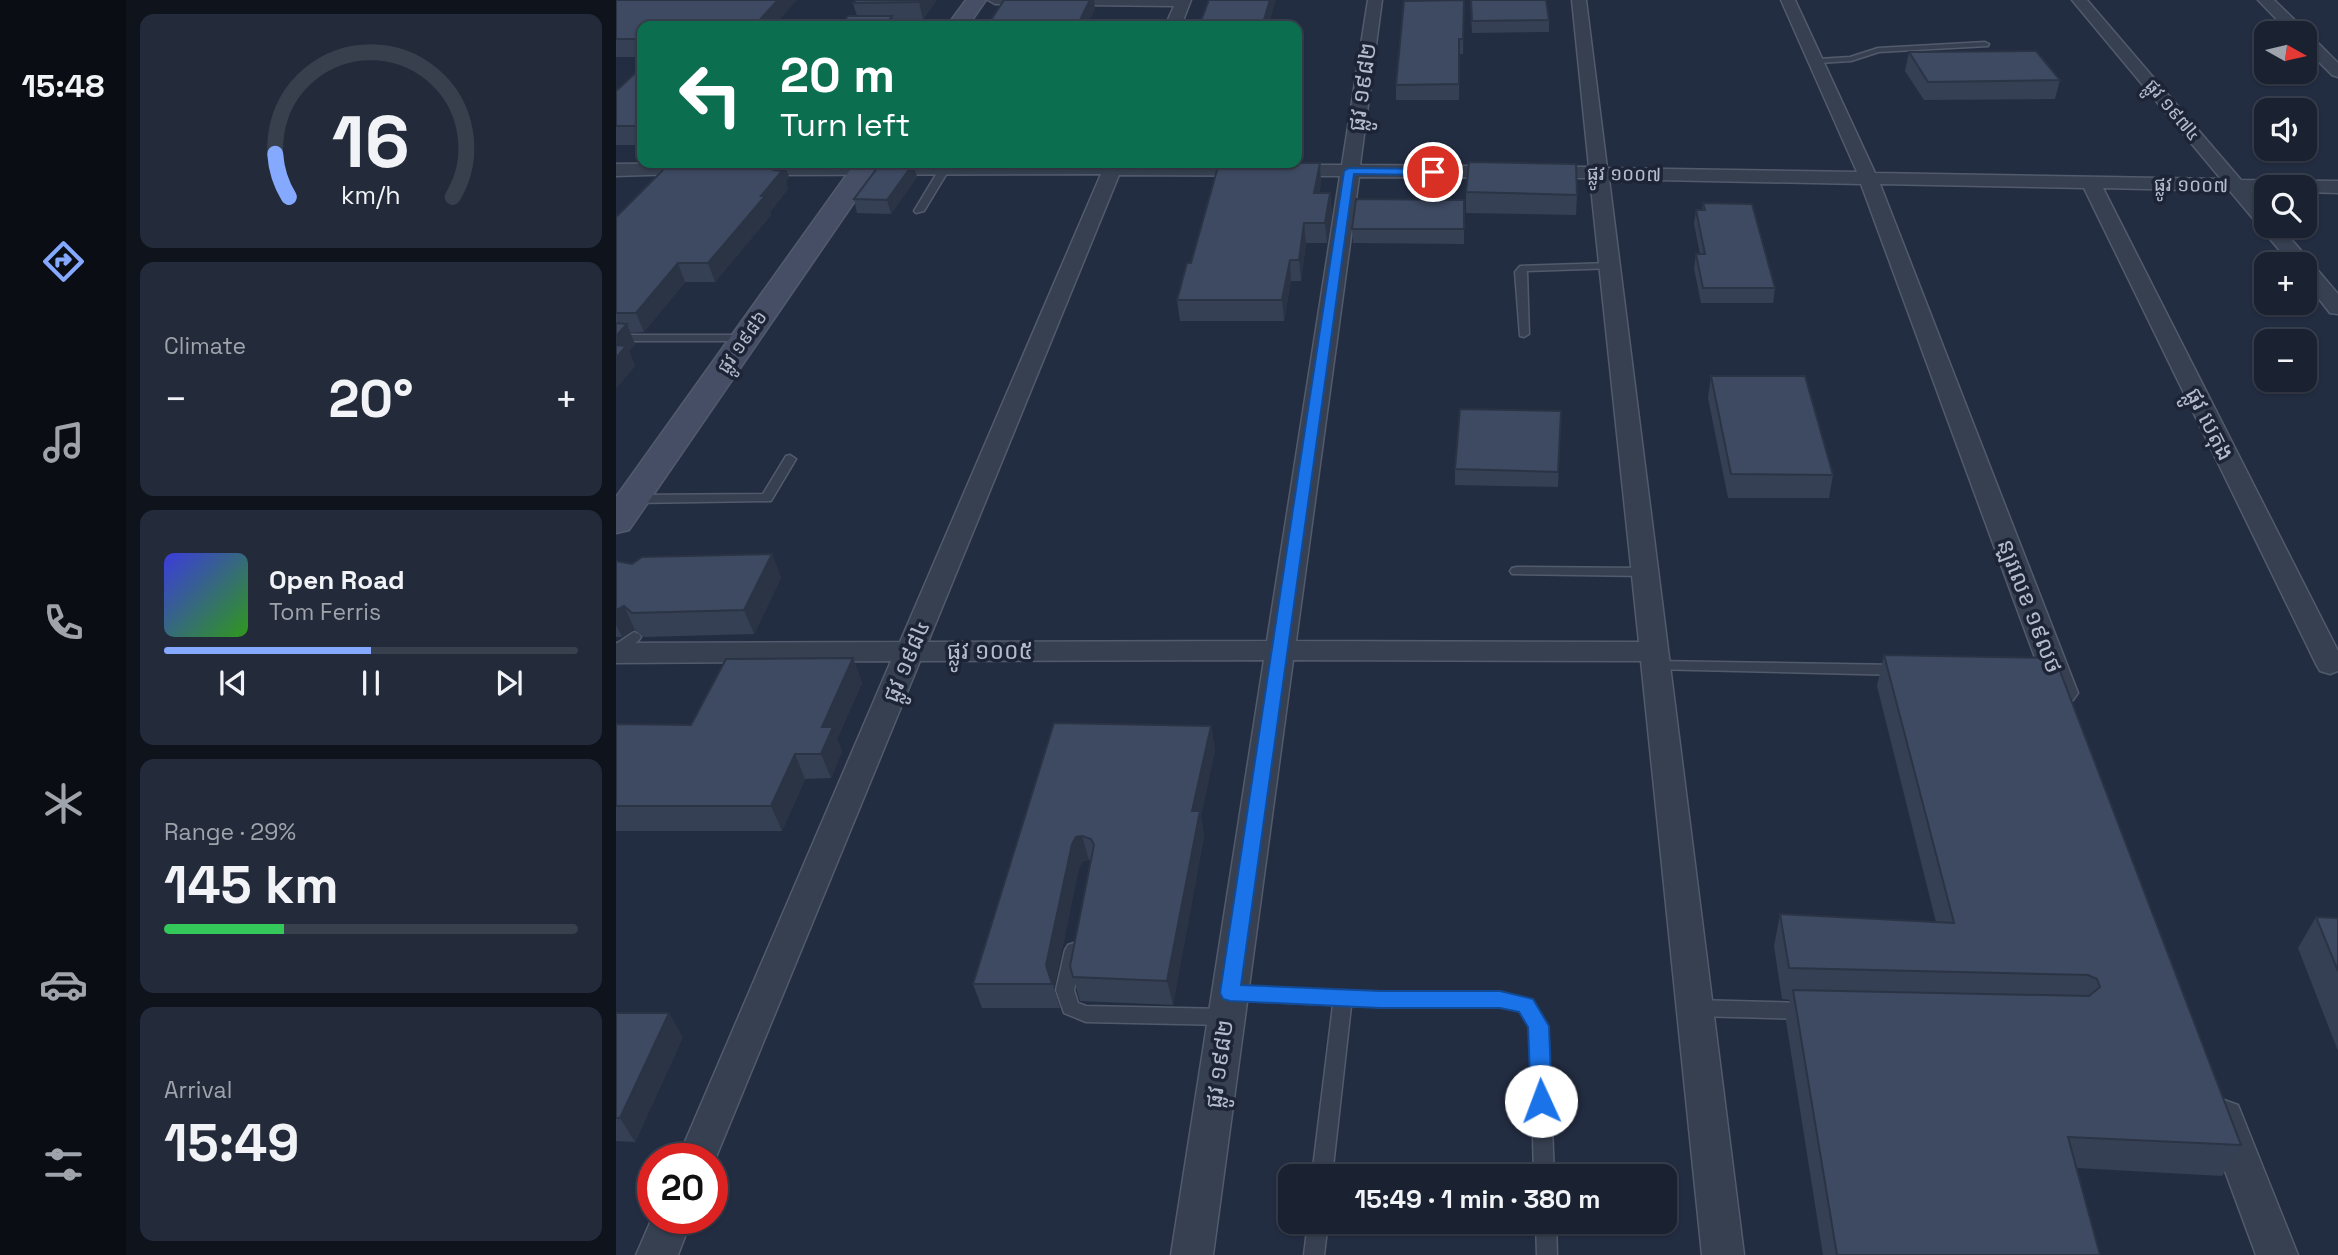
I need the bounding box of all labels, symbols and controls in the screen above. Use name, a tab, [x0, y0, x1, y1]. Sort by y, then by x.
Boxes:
north arrow	[2254, 21, 2317, 84]
map controls	[2254, 21, 2317, 392]
street label: ផ្លូវ ១៩៨២	[1341, 41, 1390, 134]
text: 20 m	[780, 44, 895, 106]
icon: left	[665, 49, 756, 140]
text: 15:48	[22, 66, 104, 106]
street label: ផ្លូវ ១៩៧៤	[2136, 74, 2206, 149]
text: 16	[332, 95, 410, 188]
button: sound	[2254, 98, 2317, 161]
text: Turn left	[780, 105, 910, 145]
pin	[1403, 142, 1463, 202]
icon: arrive	[1414, 153, 1452, 191]
street label: ផ្លូវ ១០០៧	[1587, 161, 1661, 192]
street label: ផ្លូវ ១០០៧	[2154, 172, 2228, 203]
button: search	[2254, 175, 2317, 238]
text: km/h	[341, 179, 401, 211]
icon: directions	[39, 237, 88, 286]
button: +	[2254, 252, 2317, 315]
street label: ផ្លូវ ១៩៨៦	[711, 306, 777, 381]
button: −	[2254, 329, 2317, 392]
text: Climate	[164, 331, 246, 361]
text: 20°	[328, 366, 414, 432]
text: −	[164, 375, 188, 423]
text: +	[554, 375, 578, 423]
street label: ផ្លូវ បេតុង	[2173, 382, 2241, 469]
icon: music	[39, 418, 88, 467]
street label: ន្ឡរលេខ ១៩លថ	[1991, 535, 2069, 677]
text: Open Road	[269, 563, 405, 597]
text: Tom Ferris	[269, 597, 381, 627]
icon: phone	[39, 598, 88, 647]
street label: ផ្លូវ ១៩៨៤	[875, 615, 943, 709]
street label: ផ្លូវ ១០០៥	[947, 636, 1033, 673]
icon: previous	[214, 664, 252, 702]
icon: pause	[352, 664, 390, 702]
icon: next	[490, 664, 528, 702]
icon: climate	[39, 779, 88, 828]
text: Range · 29%	[164, 817, 296, 847]
text: 145 km	[164, 852, 339, 918]
icon: car	[39, 960, 88, 1009]
street label: ផ្លូវ ១៩៨២	[1198, 1018, 1247, 1111]
position arrow	[1504, 1064, 1578, 1138]
text: Arrival	[164, 1075, 232, 1105]
text: 15:49	[164, 1110, 299, 1176]
icon: filters	[39, 1140, 88, 1189]
speed limit sign: 20	[637, 1143, 728, 1234]
text: 15:49 · 1 min · 380 m	[1354, 1182, 1601, 1216]

